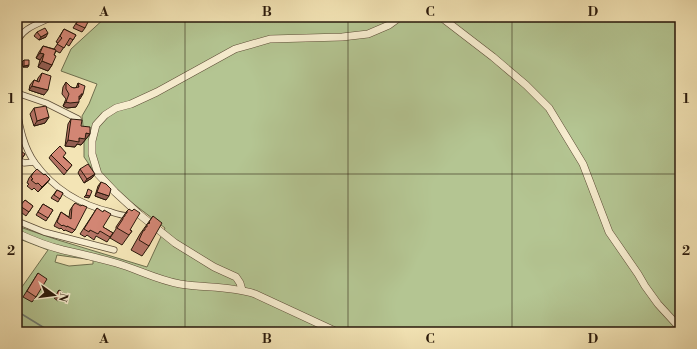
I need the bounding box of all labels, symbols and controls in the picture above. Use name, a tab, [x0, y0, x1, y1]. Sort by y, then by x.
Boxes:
text: A	[98, 4, 109, 20]
text: B	[262, 4, 272, 20]
text: C	[425, 4, 435, 20]
text: D	[588, 4, 598, 20]
text: 1	[8, 91, 15, 107]
text: 1	[683, 91, 690, 107]
text: 2	[7, 243, 15, 259]
text: 2	[682, 243, 690, 259]
north arrow	[34, 275, 74, 315]
text: N	[55, 291, 71, 303]
text: A	[98, 331, 109, 347]
text: B	[262, 331, 272, 347]
text: C	[425, 331, 435, 347]
text: D	[588, 331, 598, 347]

